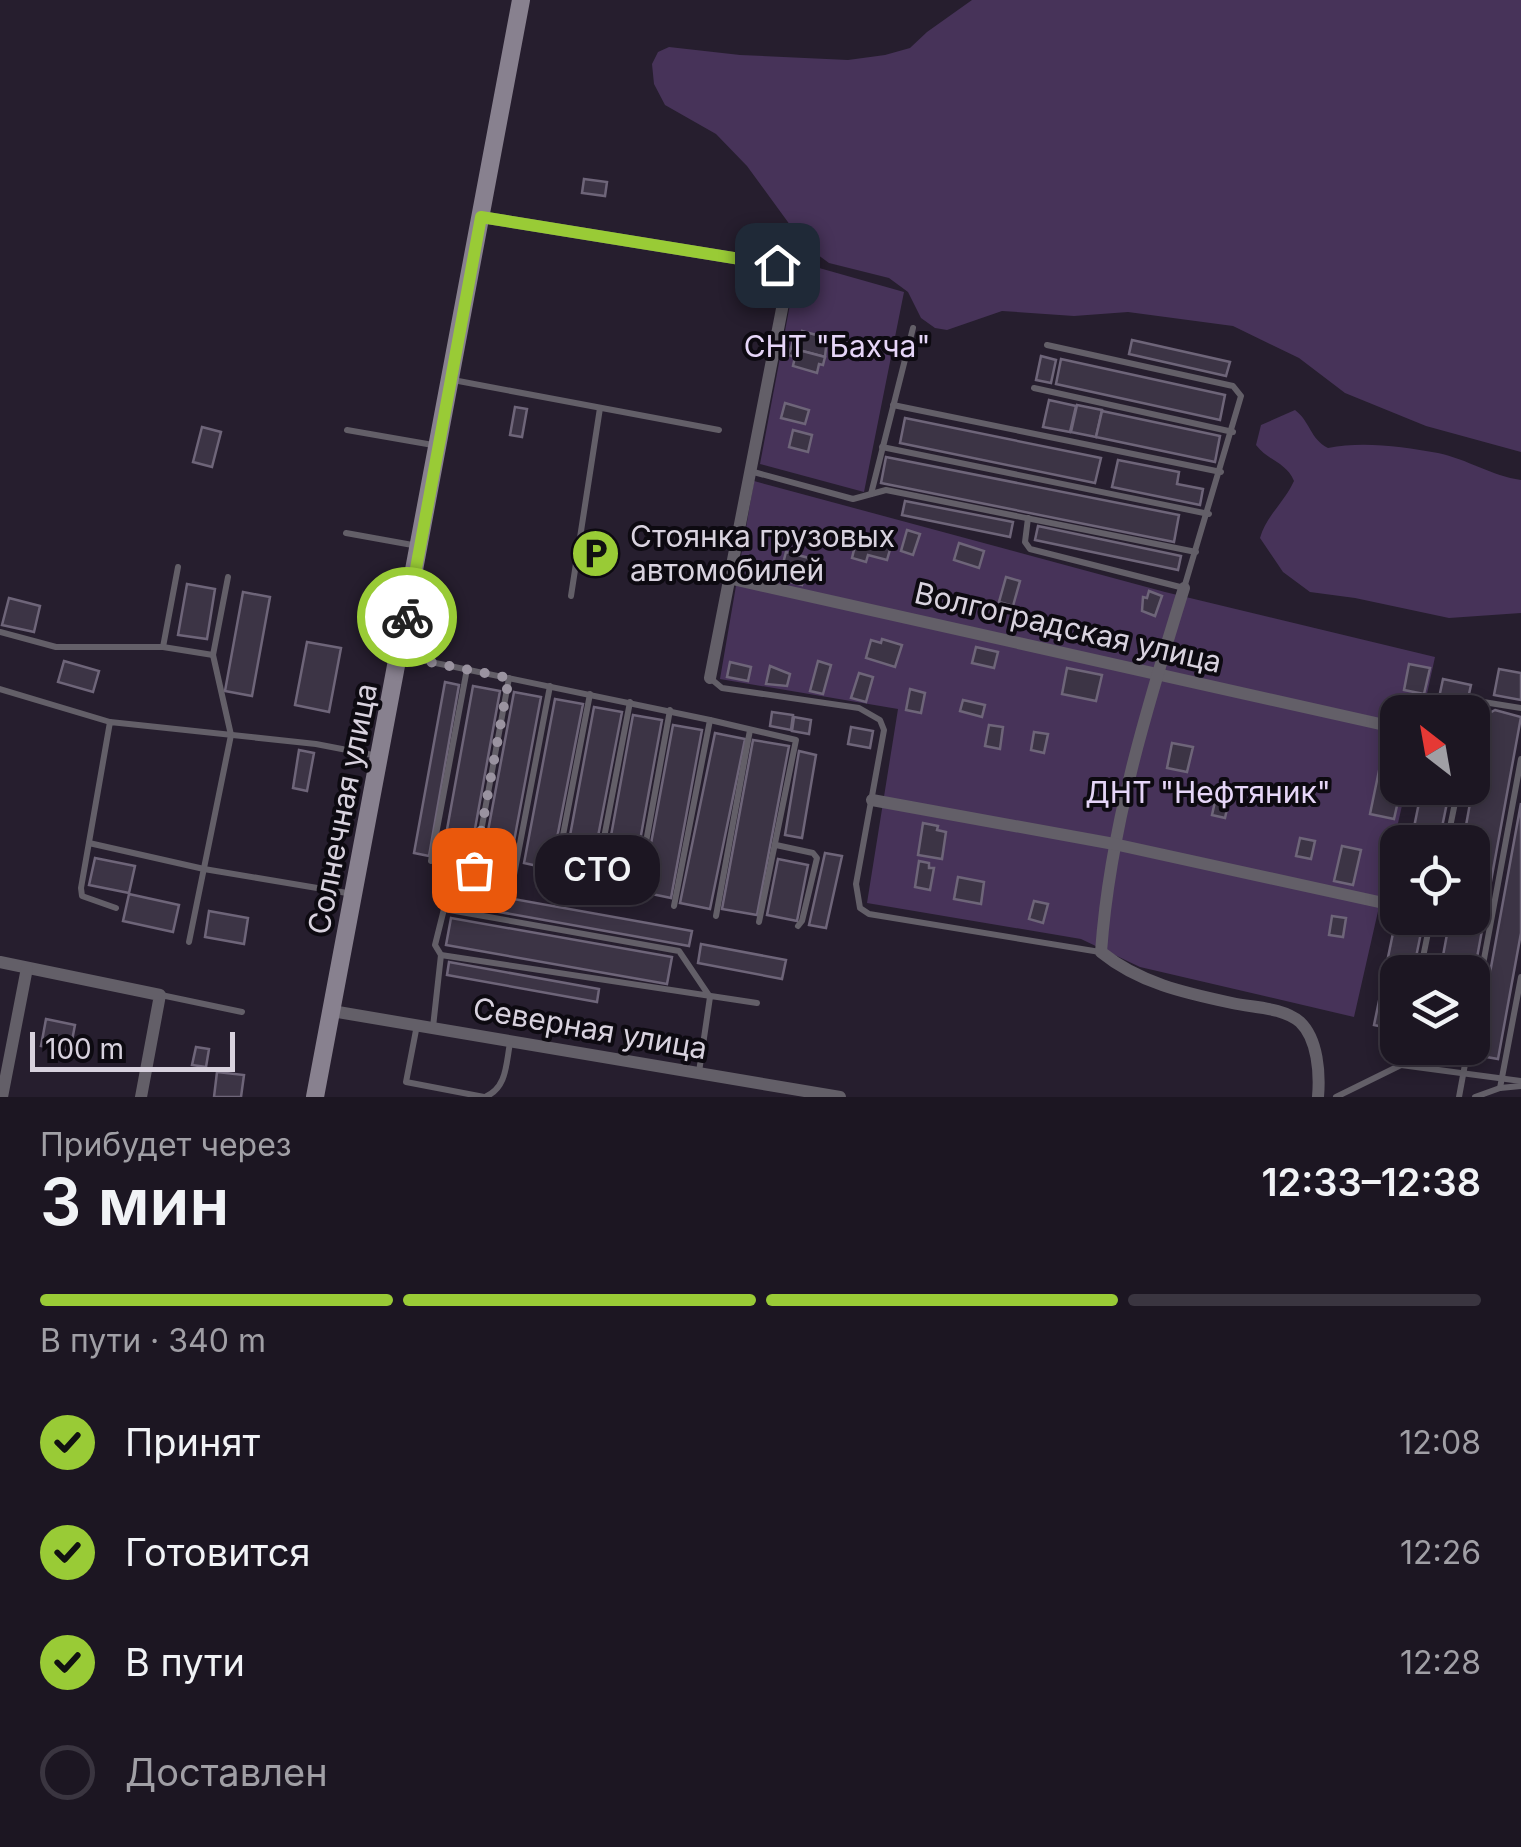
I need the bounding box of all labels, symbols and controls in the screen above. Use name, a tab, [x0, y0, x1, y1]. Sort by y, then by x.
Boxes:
pin	[735, 223, 820, 308]
icon: home	[750, 238, 805, 293]
park label: СНТ "Бахча"	[744, 328, 930, 364]
place label: Стоянка грузовых автомобилей	[630, 518, 895, 588]
parking icon: Стоянка грузовых автомобилей	[569, 528, 621, 580]
courier	[357, 567, 457, 667]
street label: Волгоградская улица	[911, 574, 1225, 680]
icon: bike	[380, 590, 435, 645]
street label: Солнечная улица	[300, 680, 384, 937]
north arrow	[1380, 695, 1490, 805]
map controls	[1380, 695, 1490, 1065]
park label: ДНТ "Нефтяник"	[1085, 774, 1331, 810]
button: locate	[1380, 825, 1490, 935]
pin	[432, 828, 517, 913]
callout: СТО	[534, 835, 659, 905]
icon: bag	[447, 843, 502, 898]
text: СТО	[563, 850, 632, 889]
button: layers	[1380, 955, 1490, 1065]
street label: Северная улица	[470, 990, 710, 1066]
scale bar	[30, 1027, 235, 1072]
text: 100 m	[45, 1032, 124, 1066]
text: Прибудет через	[40, 1125, 292, 1164]
text: 12:33–12:38	[1261, 1159, 1481, 1205]
text: 3 мин	[40, 1162, 229, 1241]
text: В пути · 340 m	[40, 1321, 266, 1360]
icon: check	[40, 1415, 95, 1470]
text: Принят	[125, 1419, 260, 1465]
text: 12:08	[1399, 1423, 1481, 1462]
icon: check	[40, 1525, 95, 1580]
text: Готовится	[125, 1529, 310, 1575]
text: 12:26	[1400, 1533, 1481, 1572]
icon: check	[40, 1635, 95, 1690]
text: В пути	[125, 1639, 245, 1685]
text: 12:28	[1400, 1643, 1481, 1682]
text: Доставлен	[125, 1749, 328, 1795]

